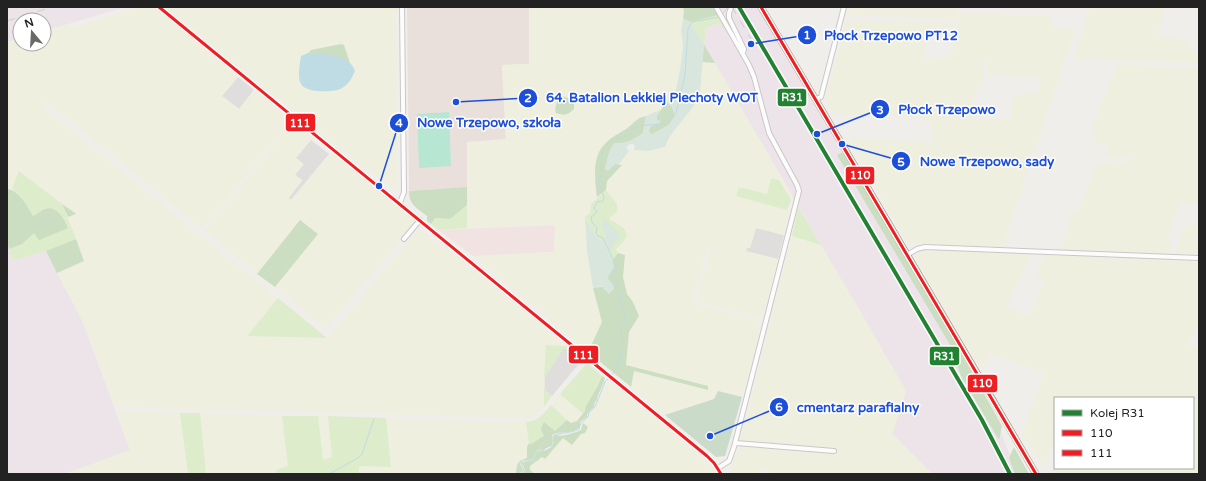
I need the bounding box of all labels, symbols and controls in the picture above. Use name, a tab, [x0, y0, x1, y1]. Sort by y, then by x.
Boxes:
north arrow	[12, 12, 52, 52]
text: N	[23, 15, 35, 31]
callout: Płock Trzepowo PT12	[797, 23, 966, 48]
text: 1	[803, 28, 811, 42]
text: Płock Trzepowo PT12	[824, 28, 958, 44]
callout: 64. Batalion Lekkiej Piechoty WOT	[518, 85, 766, 110]
line badge: R31	[777, 88, 807, 107]
text: 64. Batalion Lekkiej Piechoty WOT	[546, 90, 759, 106]
text: 2	[524, 91, 532, 105]
text: R31	[781, 91, 803, 104]
callout: Płock Trzepowo	[870, 97, 1003, 122]
text: Płock Trzepowo	[898, 102, 996, 118]
text: 3	[876, 103, 884, 117]
callout: Nowe Trzepowo, szkoła	[389, 110, 569, 135]
line badge: 111	[285, 113, 316, 132]
text: Nowe Trzepowo, szkoła	[417, 115, 561, 131]
text: 4	[395, 116, 403, 130]
text: 111	[290, 117, 310, 130]
callout: Nowe Trzepowo, sady	[891, 149, 1062, 174]
text: Nowe Trzepowo, sady	[920, 154, 1054, 170]
text: 5	[897, 155, 905, 169]
line badge: 110	[845, 166, 875, 185]
text: 110	[850, 169, 870, 182]
line badge: 111	[568, 345, 599, 364]
line badge: R31	[929, 346, 960, 366]
text: 111	[573, 349, 593, 362]
text: R31	[933, 350, 955, 363]
line badge: 110	[967, 374, 998, 393]
text: 110	[972, 377, 992, 390]
callout: cmentarz parafialny	[769, 395, 927, 420]
legend	[1054, 397, 1194, 469]
text: 6	[775, 400, 783, 414]
text: cmentarz parafialny	[797, 400, 919, 416]
text: Kolej R31	[1090, 406, 1145, 420]
text: 110	[1090, 426, 1113, 440]
text: 111	[1090, 446, 1113, 460]

